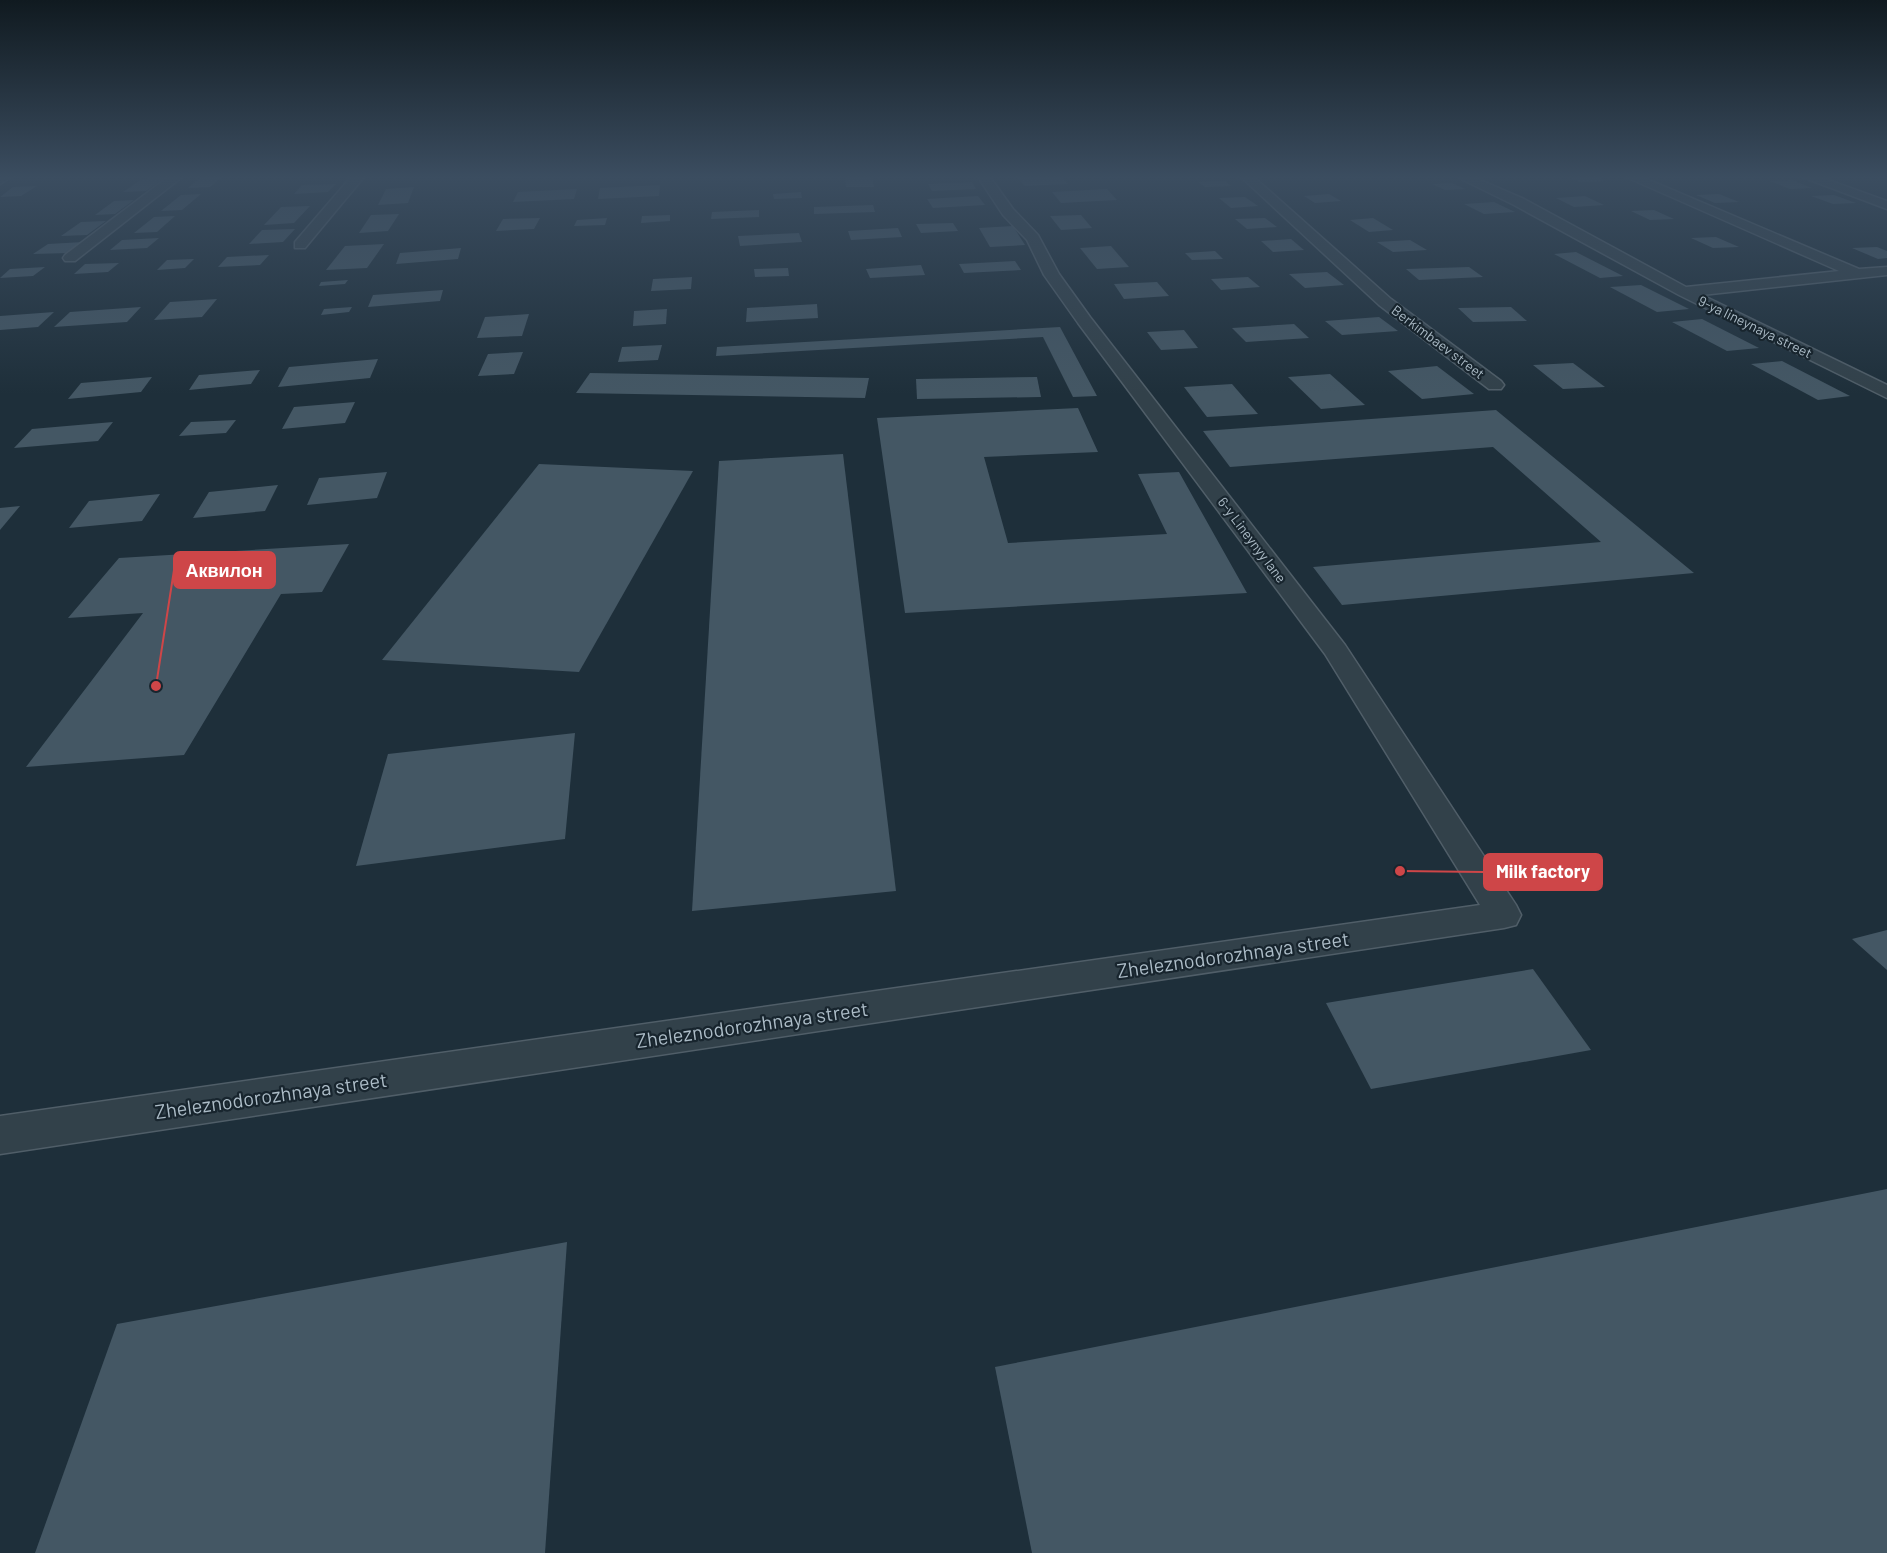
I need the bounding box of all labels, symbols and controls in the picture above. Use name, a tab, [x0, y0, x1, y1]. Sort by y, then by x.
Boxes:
street label: 9-ya lineynaya street	[1696, 292, 1815, 361]
street label: Berkimbaev street	[1389, 301, 1488, 382]
street label: 6-y Lineynyy lane	[1215, 494, 1290, 586]
callout: Аквилон	[174, 552, 275, 588]
text: Аквилон	[185, 559, 263, 581]
callout: Milk factory	[1484, 854, 1602, 890]
text: Milk factory	[1496, 860, 1590, 882]
street label: Zheleznodorozhnaya street	[1115, 926, 1350, 982]
street label: Zheleznodorozhnaya street	[634, 996, 869, 1052]
street label: Zheleznodorozhnaya street	[153, 1067, 388, 1123]

